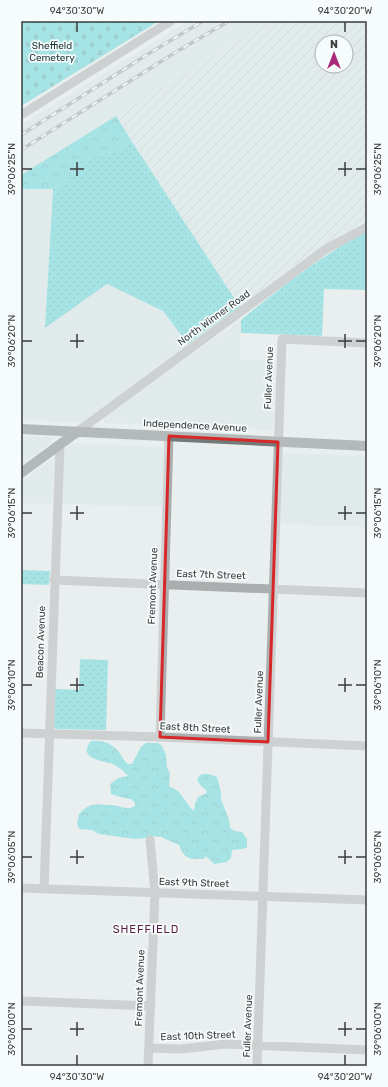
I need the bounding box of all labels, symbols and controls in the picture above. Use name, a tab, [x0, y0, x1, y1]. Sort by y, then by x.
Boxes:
text: 94°30'30"W	[50, 5, 104, 17]
text: 94°30'20"W	[318, 5, 372, 17]
north arrow	[314, 34, 354, 74]
text: N	[330, 38, 338, 51]
park label: Sheffield Cemetery	[29, 40, 75, 64]
text: 39°06'25"N	[6, 143, 18, 195]
text: 39°06'25"N	[372, 143, 384, 195]
street label: North Winner Road	[175, 288, 253, 348]
text: 39°06'20"N	[6, 314, 18, 367]
text: 39°06'20"N	[372, 314, 384, 367]
street label: Fuller Avenue	[262, 346, 276, 410]
street label: Independence Avenue	[143, 417, 248, 435]
text: 39°06'15"N	[6, 487, 18, 538]
text: 39°06'15"N	[372, 487, 384, 538]
street label: Fremont Avenue	[146, 547, 160, 625]
street label: East 7th Street	[176, 568, 246, 582]
street label: Beacon Avenue	[34, 605, 48, 678]
text: 39°06'10"N	[6, 659, 18, 711]
text: 39°06'10"N	[372, 659, 384, 711]
street label: Fuller Avenue	[252, 670, 266, 734]
street label: East 8th Street	[159, 720, 231, 736]
text: 39°06'05"N	[6, 830, 18, 884]
text: 39°06'05"N	[372, 830, 384, 884]
street label: East 9th Street	[159, 876, 229, 890]
district label: SHEFFIELD	[113, 923, 179, 936]
street label: Fremont Avenue	[133, 949, 147, 1027]
street label: Fuller Avenue	[241, 994, 255, 1058]
text: 39°06'00"N	[6, 1002, 18, 1056]
text: 39°06'00"N	[372, 1002, 384, 1056]
street label: East 10th Street	[160, 1029, 236, 1043]
text: 94°30'30"W	[50, 1071, 104, 1083]
text: 94°30'20"W	[318, 1071, 372, 1083]

